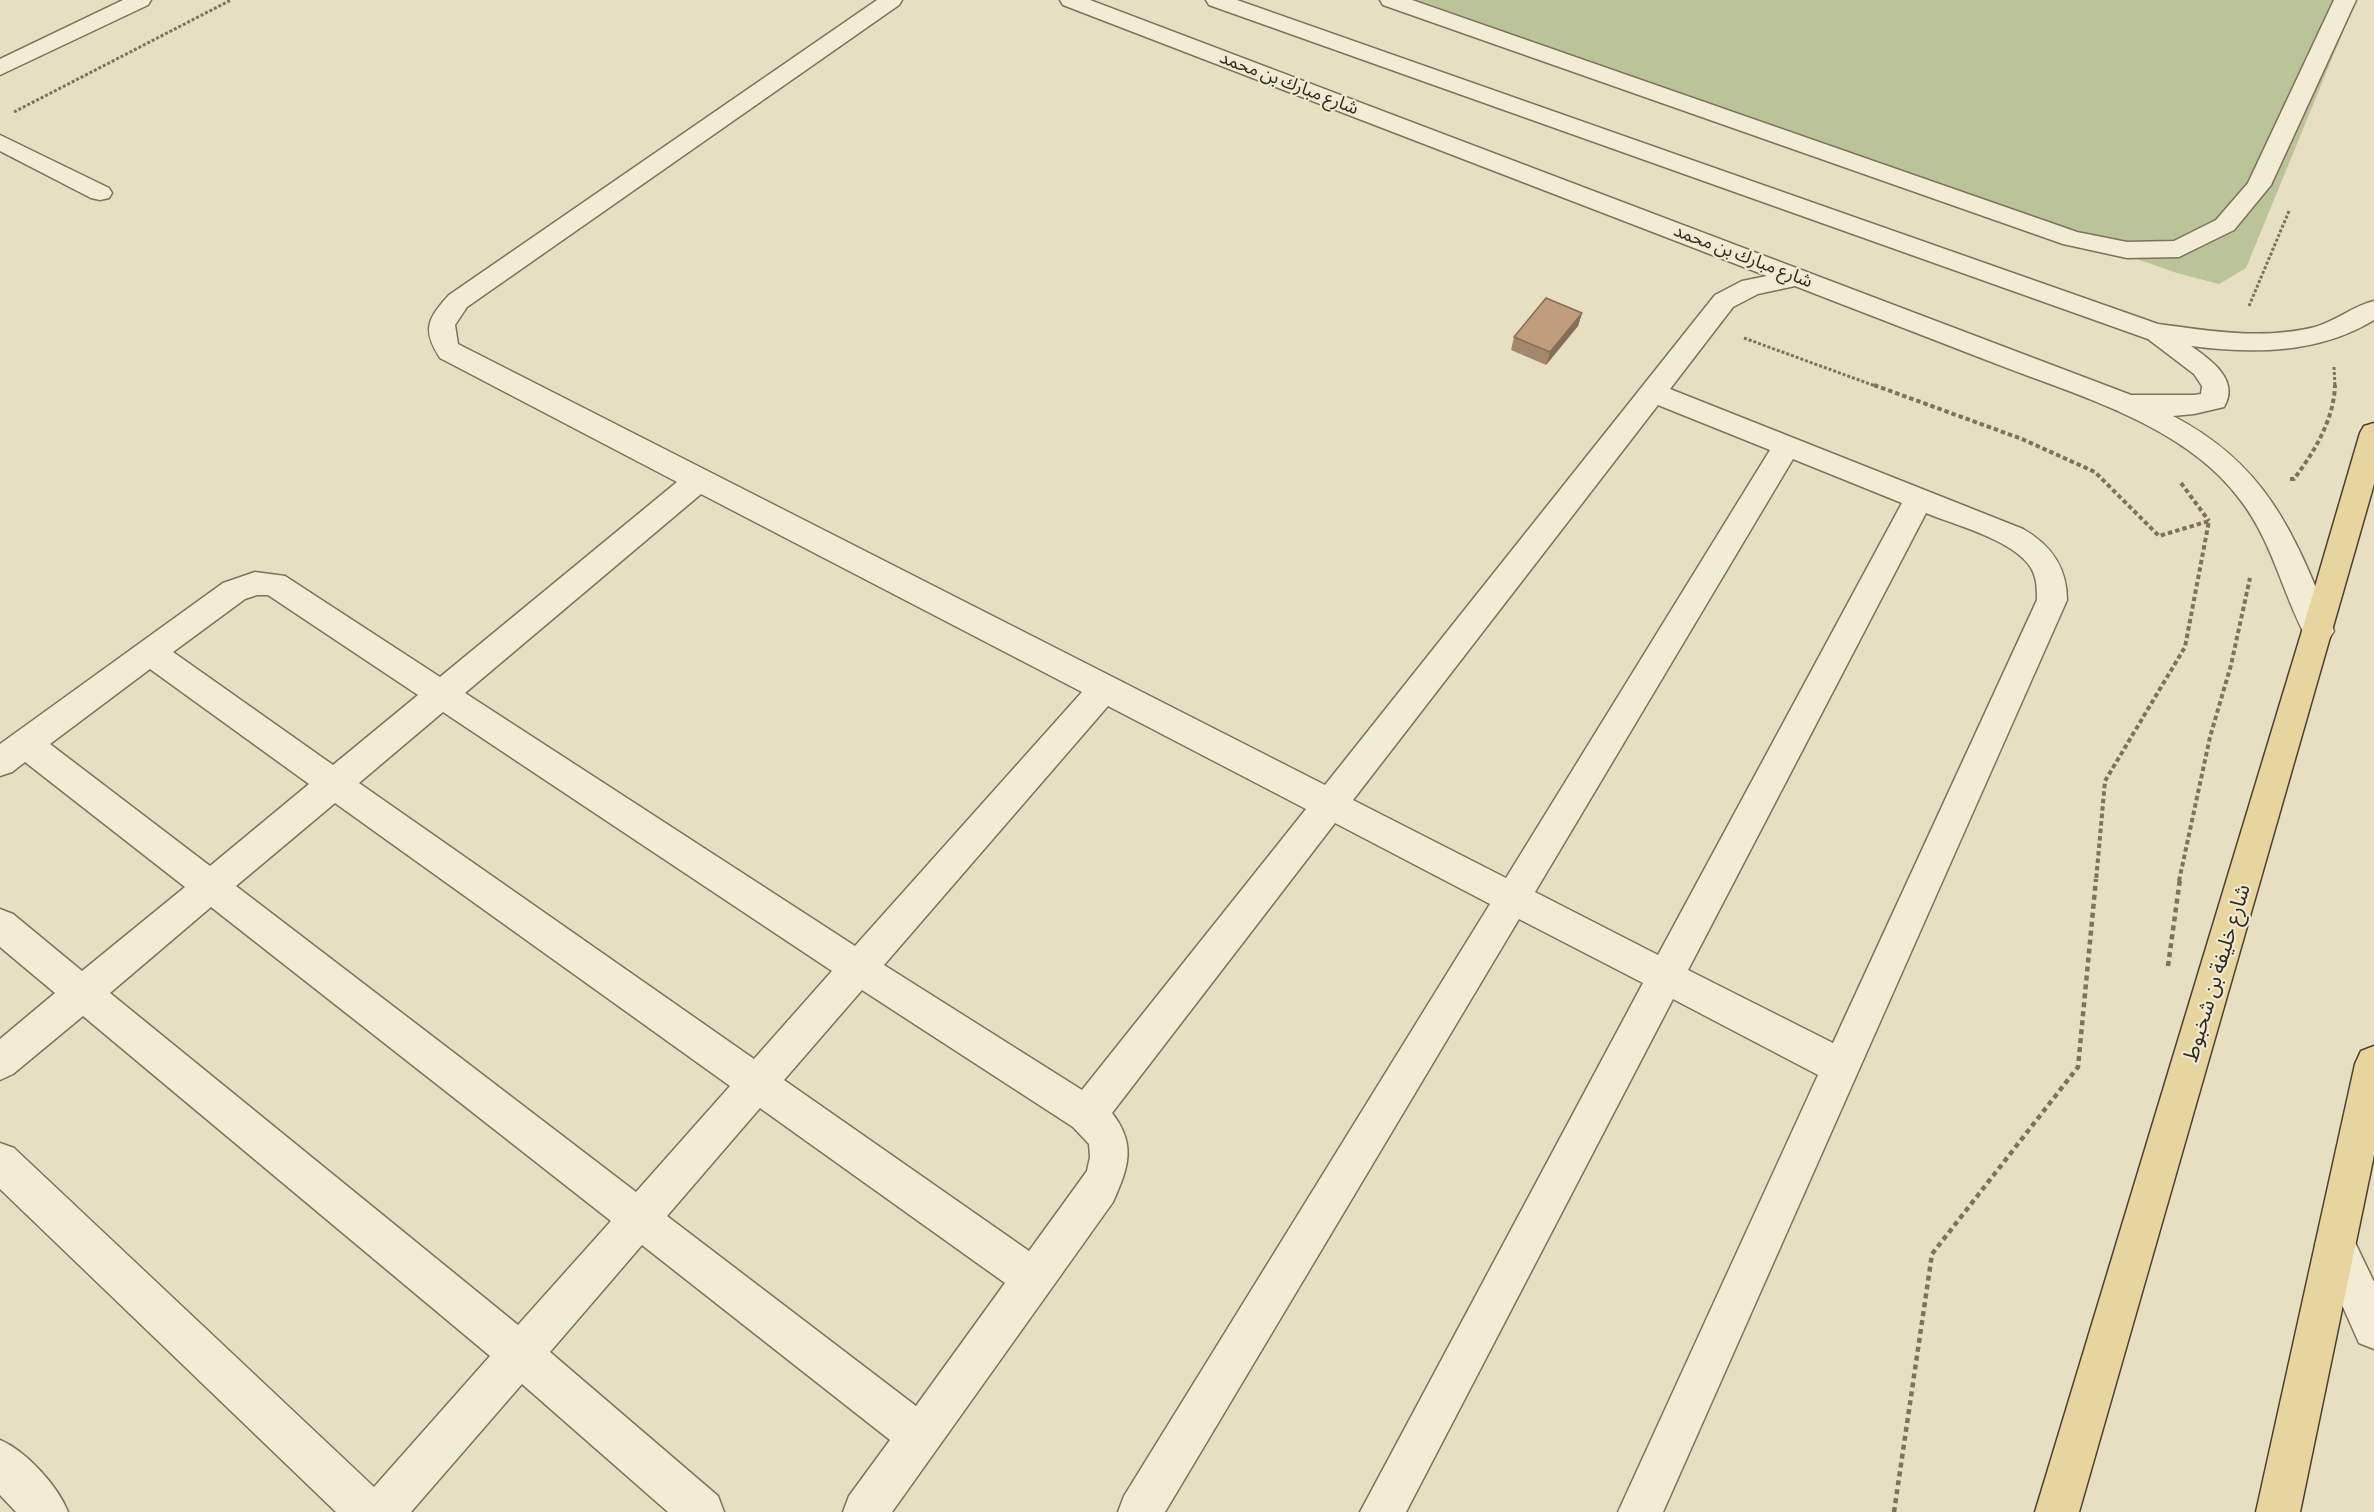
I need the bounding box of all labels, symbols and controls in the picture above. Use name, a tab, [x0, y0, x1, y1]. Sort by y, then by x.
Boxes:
street label: شارع مبارك بن محمد	[1217, 47, 1361, 119]
street label: شارع مبارك بن محمد	[1671, 220, 1815, 292]
street label: شارع خليفة بن شخبوط	[2178, 881, 2256, 1065]

